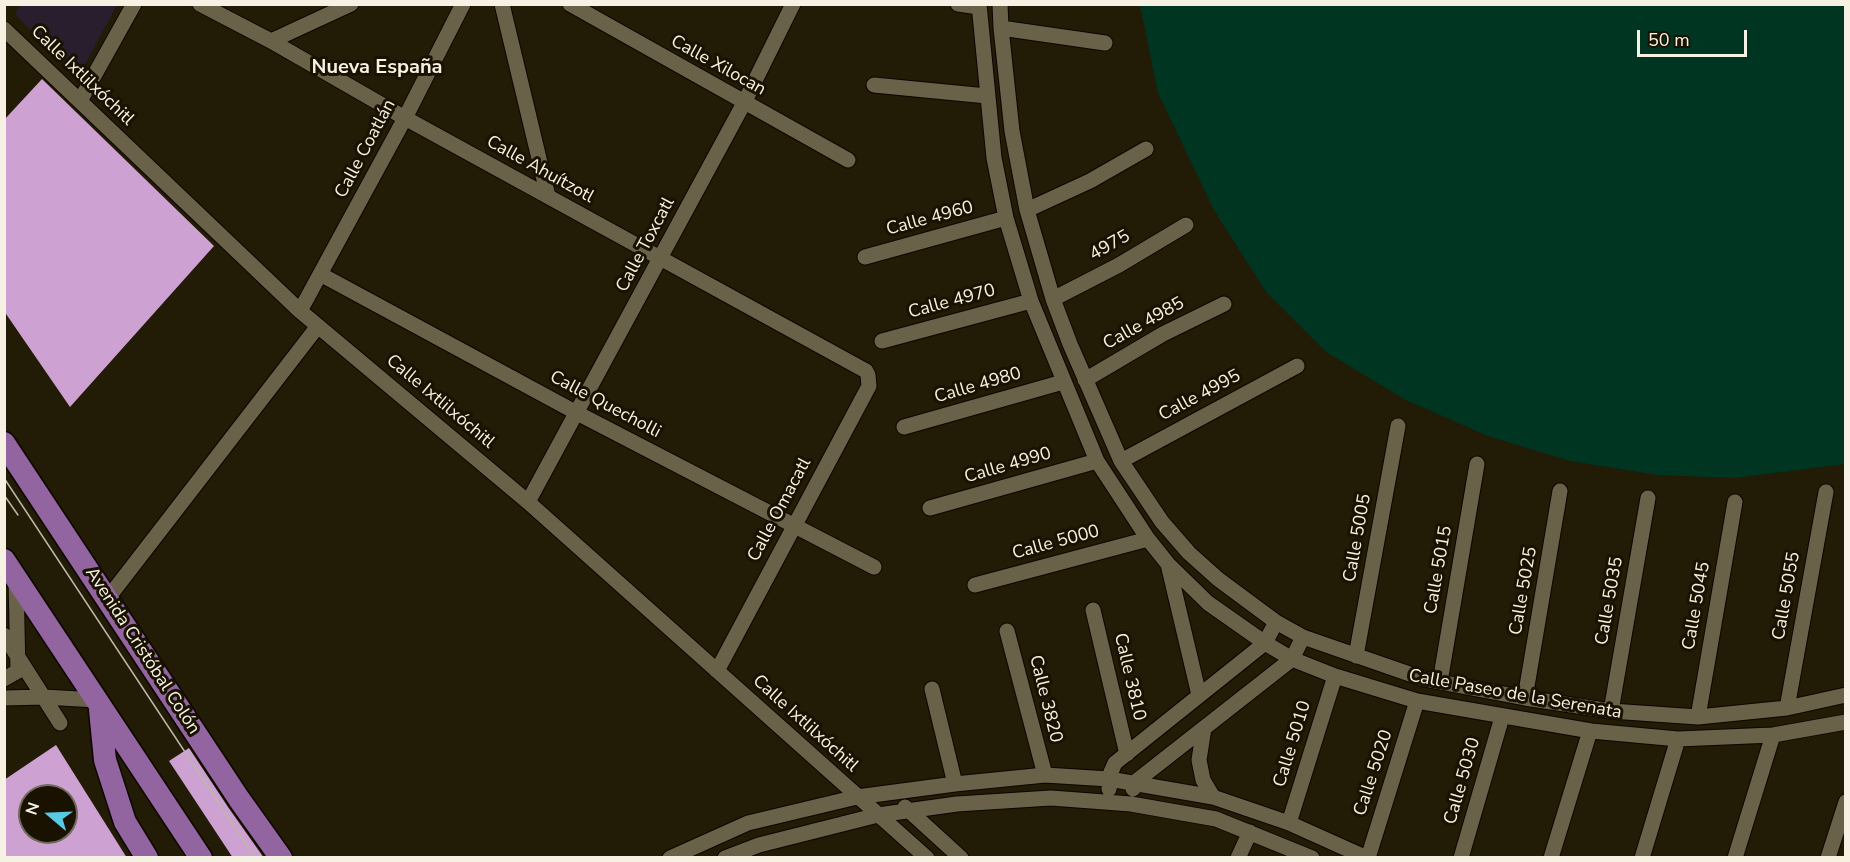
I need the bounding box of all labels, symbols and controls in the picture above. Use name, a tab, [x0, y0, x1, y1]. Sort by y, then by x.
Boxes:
scale bar	[1640, 18, 1750, 56]
street label: Calle Ixtlilxóchitl	[26, 21, 138, 131]
text: 50 m	[1648, 28, 1690, 52]
street label: Calle Xilocan	[667, 31, 769, 101]
district label: Nueva España	[311, 56, 443, 80]
street label: Calle Coatlán	[331, 96, 401, 202]
street label: Calle Ahuítzotl	[482, 132, 598, 208]
street label: Calle Toxcatl	[612, 194, 680, 296]
street label: Calle 4960	[884, 197, 976, 241]
street label: 4975	[1086, 226, 1134, 266]
street label: Calle 4970	[906, 280, 998, 324]
street label: Calle 4985	[1100, 293, 1188, 355]
street label: Calle Ixtlilxóchitl	[381, 350, 499, 454]
street label: Calle 4980	[932, 363, 1024, 409]
street label: Calle 4995	[1155, 365, 1245, 427]
street label: Calle Quecholli	[546, 367, 664, 443]
street label: Calle 4990	[962, 443, 1054, 489]
street label: Calle Omacatl	[744, 454, 816, 566]
street label: Calle 5005	[1340, 492, 1376, 584]
street label: Calle 5000	[1010, 521, 1102, 565]
street label: Calle 5015	[1421, 524, 1457, 616]
street label: Calle 5025	[1506, 545, 1542, 637]
street label: Calle 5055	[1769, 550, 1805, 642]
street label: Calle 5035	[1592, 555, 1628, 647]
street label: Calle 5045	[1679, 560, 1715, 652]
street label: Avenida Cristóbal Colón	[80, 563, 204, 739]
street label: Calle 3810	[1108, 631, 1150, 723]
street label: Calle 3820	[1024, 653, 1066, 745]
street label: Calle Paseo de la Serenata	[1407, 666, 1623, 724]
street label: Calle Ixtlilxóchitl	[748, 671, 862, 777]
street label: Calle 5010	[1270, 698, 1316, 790]
street label: Calle 5020	[1350, 727, 1398, 819]
street label: Calle 5030	[1440, 735, 1486, 827]
north arrow	[18, 784, 78, 844]
text: N	[21, 800, 45, 818]

